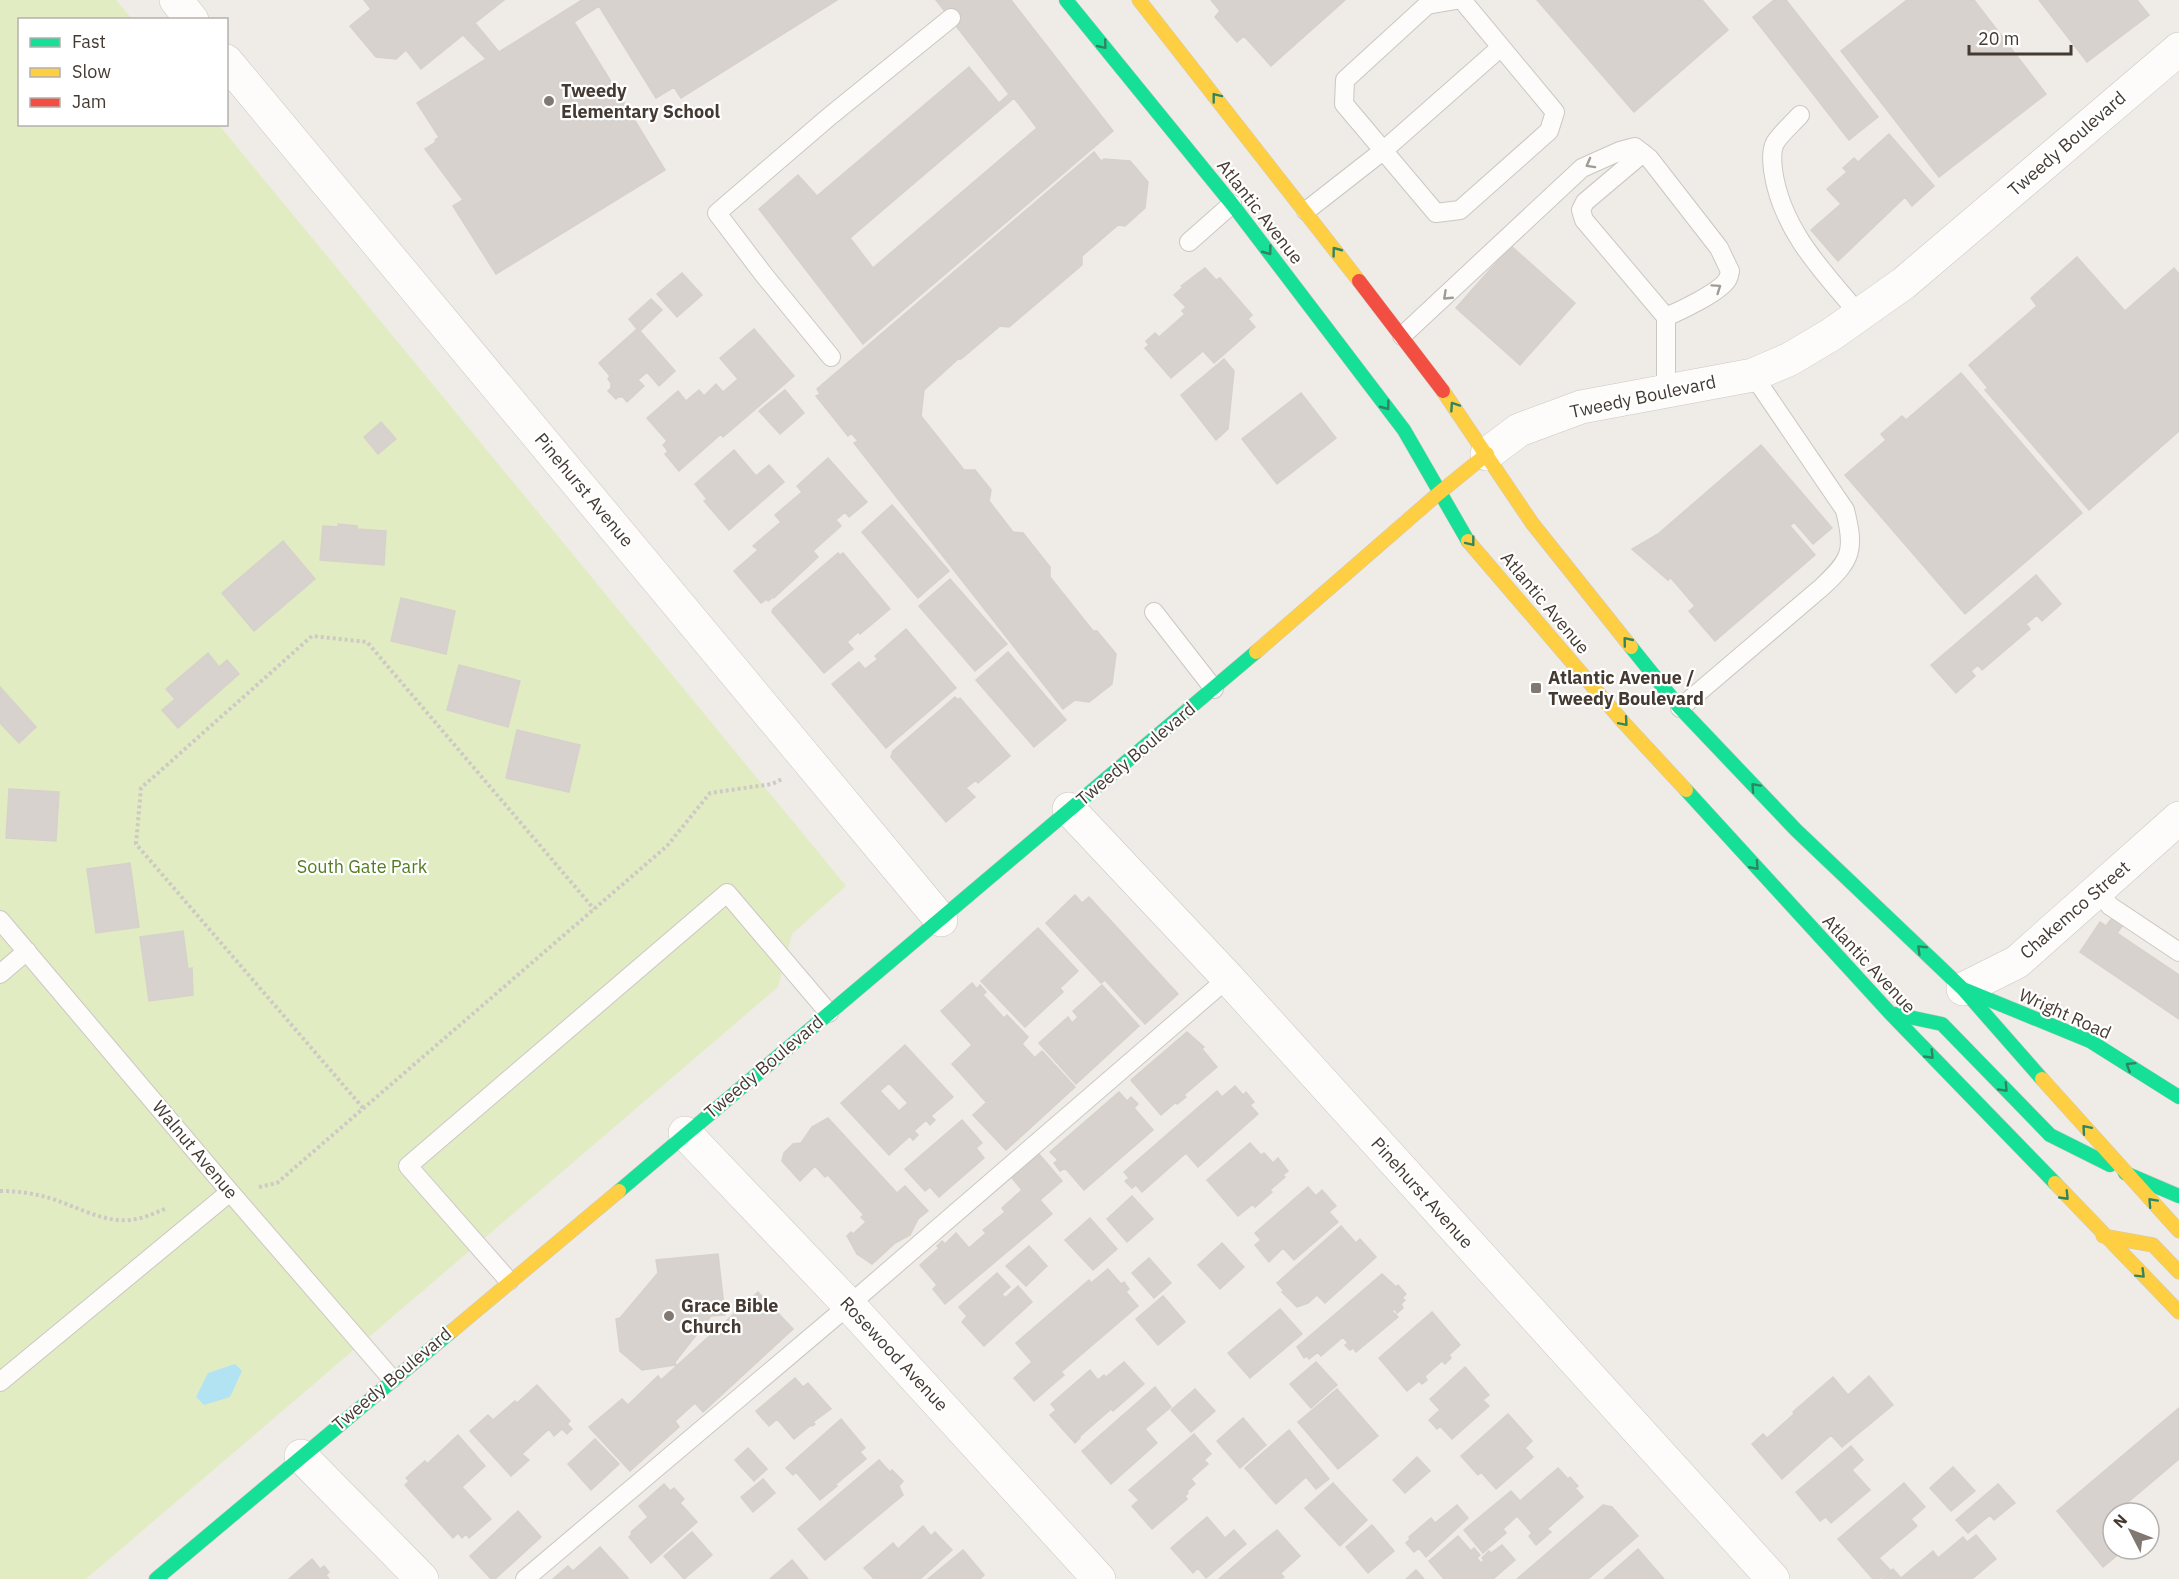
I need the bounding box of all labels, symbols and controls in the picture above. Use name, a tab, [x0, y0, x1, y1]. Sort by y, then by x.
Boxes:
legend	[18, 18, 228, 126]
scale bar	[1969, 18, 2071, 56]
text: 20 m	[1978, 27, 2020, 50]
text: Fast	[72, 30, 106, 53]
one-way arrow	[1096, 39, 1107, 50]
text: Slow	[72, 60, 111, 83]
place label: Tweedy Elementary School	[561, 79, 720, 123]
street label: Tweedy Boulevard	[2003, 86, 2130, 201]
text: Jam	[72, 90, 107, 113]
one-way arrow	[1212, 93, 1223, 104]
marker: Tweedy Elementary School	[542, 94, 556, 108]
street label: Atlantic Avenue	[1212, 155, 1309, 269]
one-way arrow	[1586, 157, 1596, 168]
one-way arrow	[1260, 244, 1271, 255]
one-way arrow	[1333, 246, 1344, 257]
one-way arrow	[1711, 284, 1722, 295]
one-way arrow	[1443, 289, 1454, 300]
street label: Tweedy Boulevard	[1568, 370, 1718, 423]
one-way arrow	[1378, 399, 1389, 410]
one-way arrow	[1450, 402, 1461, 413]
street label: Pinehurst Avenue	[530, 428, 639, 551]
one-way arrow	[1463, 535, 1474, 546]
street label: Atlantic Avenue	[1496, 547, 1595, 659]
one-way arrow	[1623, 637, 1634, 648]
place label: Atlantic Avenue / Tweedy Boulevard	[1548, 666, 1704, 710]
marker: Atlantic Avenue / Tweedy Boulevard	[1529, 681, 1543, 695]
street label: Tweedy Boulevard	[1071, 697, 1200, 810]
one-way arrow	[1617, 716, 1628, 726]
one-way arrow	[1752, 784, 1763, 795]
park label: South Gate Park	[297, 855, 428, 878]
street label: Chakemco Street	[2015, 856, 2134, 964]
one-way arrow	[1748, 860, 1759, 870]
street label: Atlantic Avenue	[1818, 909, 1921, 1018]
one-way arrow	[1917, 945, 1928, 956]
street label: Wright Road	[2015, 983, 2115, 1044]
street label: Tweedy Boulevard	[699, 1010, 828, 1123]
one-way arrow	[1923, 1049, 1934, 1059]
one-way arrow	[2126, 1061, 2136, 1073]
one-way arrow	[1997, 1082, 2008, 1092]
street label: Walnut Avenue	[148, 1096, 243, 1204]
one-way arrow	[2082, 1125, 2093, 1136]
street label: Pinehurst Avenue	[1366, 1132, 1478, 1253]
one-way arrow	[2058, 1189, 2069, 1199]
one-way arrow	[2148, 1198, 2159, 1209]
one-way arrow	[2134, 1266, 2145, 1277]
street label: Rosewood Avenue	[835, 1291, 954, 1416]
place label: Grace Bible Church	[681, 1294, 778, 1338]
marker: Grace Bible Church	[662, 1309, 676, 1323]
street label: Tweedy Boulevard	[327, 1322, 456, 1435]
north arrow	[2101, 1501, 2161, 1561]
text: N	[2109, 1510, 2131, 1532]

